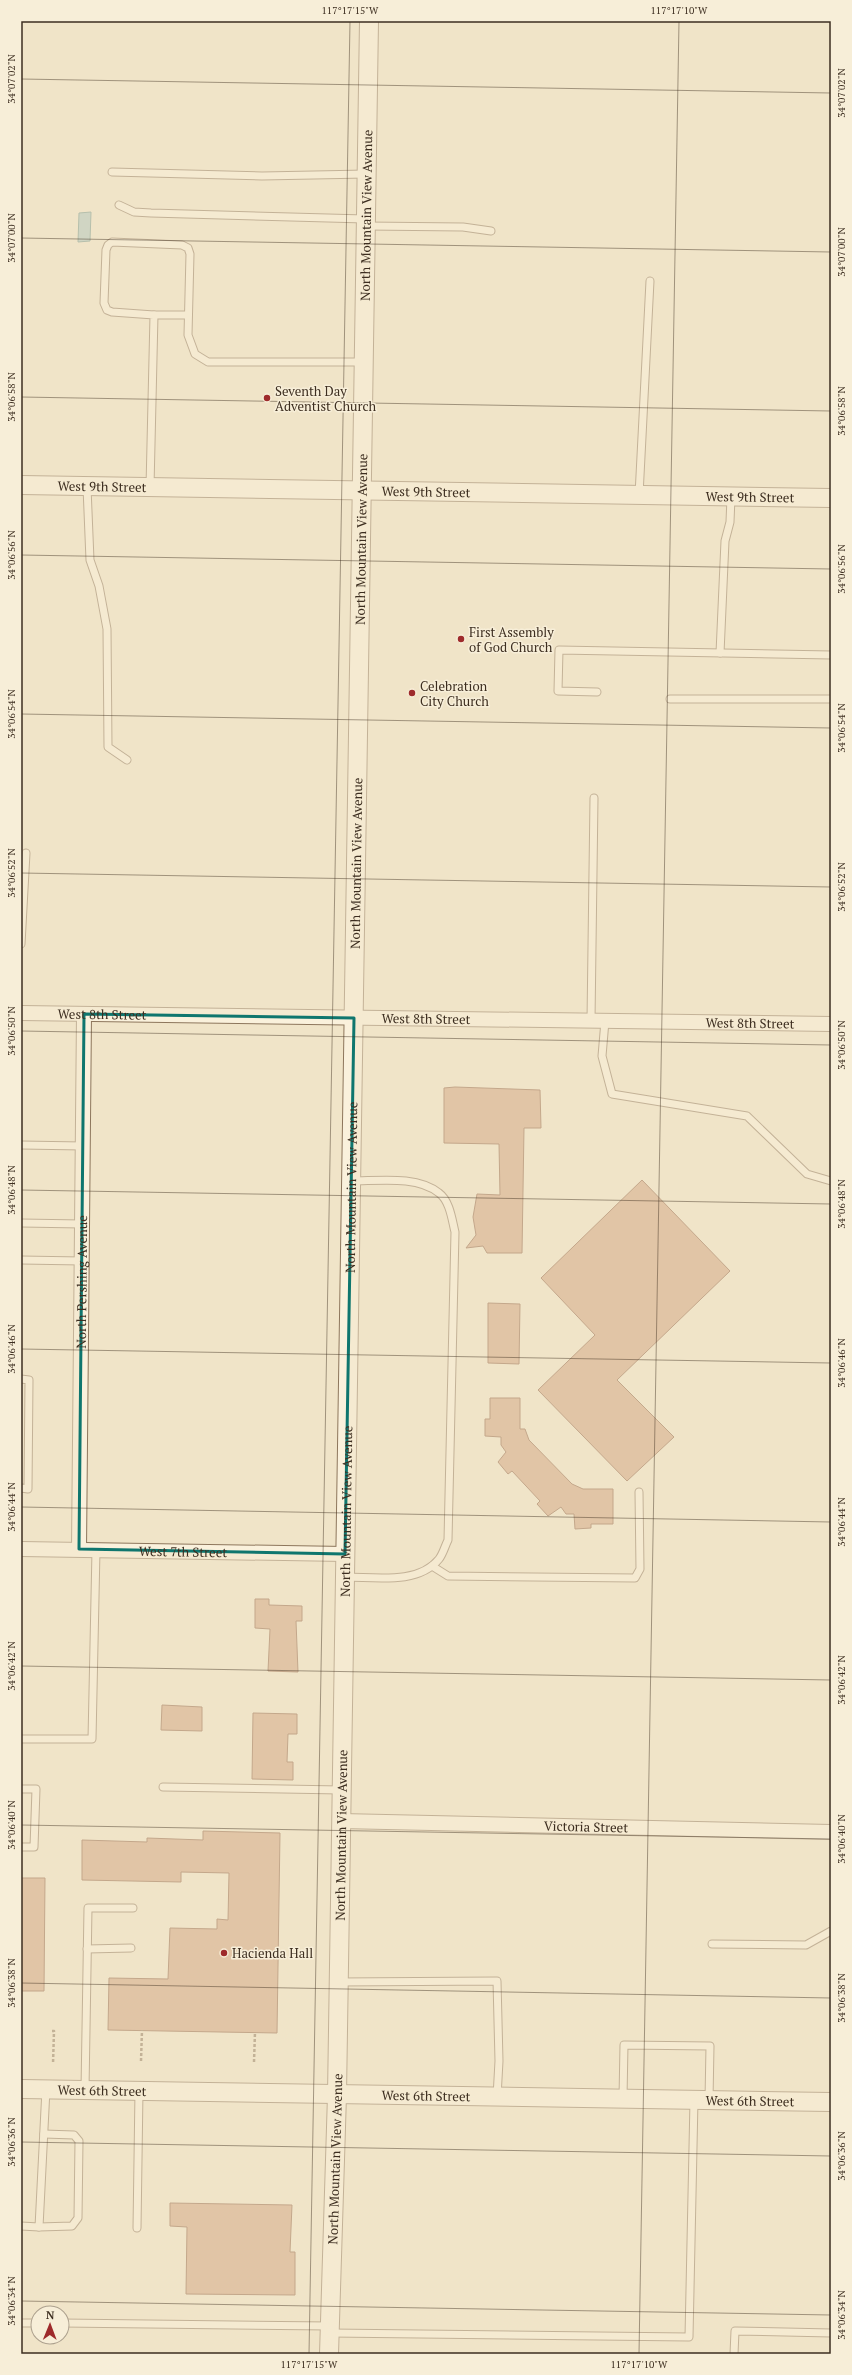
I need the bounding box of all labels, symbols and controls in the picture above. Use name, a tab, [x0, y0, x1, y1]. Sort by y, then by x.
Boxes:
text: 117°17'15"W	[322, 4, 379, 17]
text: 117°17'10"W	[651, 4, 708, 17]
text: 34°07'02"N	[5, 54, 18, 104]
text: 34°07'02"N	[835, 68, 848, 118]
street label: North Mountain View Avenue	[356, 130, 376, 301]
text: 34°07'00"N	[5, 213, 18, 263]
text: 34°07'00"N	[835, 227, 848, 277]
text: 34°06'58"N	[5, 372, 18, 422]
place label: Seventh Day Adventist Church	[275, 382, 377, 415]
text: 34°06'58"N	[835, 386, 848, 436]
marker: Seventh Day Adventist Church	[262, 393, 272, 403]
street label: North Mountain View Avenue	[351, 454, 371, 625]
street label: West 9th Street	[57, 477, 147, 496]
street label: West 9th Street	[381, 482, 471, 501]
street label: West 9th Street	[705, 487, 795, 506]
text: 34°06'56"N	[5, 530, 18, 580]
text: 34°06'56"N	[835, 544, 848, 594]
place label: First Assembly of God Church	[469, 623, 554, 656]
marker: First Assembly of God Church	[456, 634, 466, 644]
place label: Celebration City Church	[420, 677, 489, 710]
marker: Celebration City Church	[407, 688, 417, 698]
text: 34°06'54"N	[5, 689, 18, 739]
text: 34°06'54"N	[835, 703, 848, 753]
street label: North Mountain View Avenue	[346, 778, 366, 949]
text: 34°06'52"N	[5, 848, 18, 898]
text: 34°06'52"N	[835, 862, 848, 912]
street label: West 8th Street	[57, 1004, 147, 1024]
text: 34°06'50"N	[5, 1006, 18, 1056]
street label: West 8th Street	[381, 1009, 471, 1028]
street label: West 8th Street	[705, 1013, 795, 1033]
text: 34°06'50"N	[835, 1020, 848, 1070]
street label: North Mountain View Avenue	[341, 1101, 361, 1273]
text: 34°06'48"N	[5, 1165, 18, 1215]
text: 34°06'48"N	[835, 1179, 848, 1229]
street label: North Pershing Avenue	[72, 1215, 91, 1349]
text: 34°06'46"N	[5, 1324, 18, 1374]
text: 34°06'46"N	[835, 1338, 848, 1388]
street label: North Mountain View Avenue	[336, 1425, 356, 1597]
text: 34°06'44"N	[5, 1482, 18, 1532]
text: 34°06'44"N	[835, 1497, 848, 1547]
street label: West 7th Street	[139, 1542, 227, 1561]
text: 34°06'42"N	[5, 1641, 18, 1691]
text: 34°06'42"N	[835, 1655, 848, 1705]
street label: North Mountain View Avenue	[331, 1749, 351, 1921]
text: 34°06'40"N	[5, 1800, 18, 1850]
text: 34°06'40"N	[835, 1814, 848, 1864]
street label: Victoria Street	[544, 1817, 628, 1836]
place label: Hacienda Hall	[232, 1944, 313, 1962]
marker: Hacienda Hall	[219, 1948, 229, 1958]
text: 34°06'38"N	[5, 1958, 18, 2008]
text: 34°06'38"N	[835, 1973, 848, 2023]
street label: North Mountain View Avenue	[323, 2073, 346, 2245]
street label: West 6th Street	[57, 2081, 147, 2100]
street label: West 6th Street	[381, 2086, 471, 2105]
street label: West 6th Street	[705, 2091, 795, 2110]
text: 34°06'36"N	[5, 2117, 18, 2167]
text: 34°06'36"N	[835, 2131, 848, 2181]
text: 34°06'34"N	[5, 2276, 18, 2326]
text: 34°06'34"N	[835, 2290, 848, 2340]
north arrow	[30, 2305, 70, 2345]
text: N	[46, 2308, 55, 2322]
text: 117°17'15"W	[281, 2358, 338, 2371]
text: 117°17'10"W	[611, 2358, 668, 2371]

